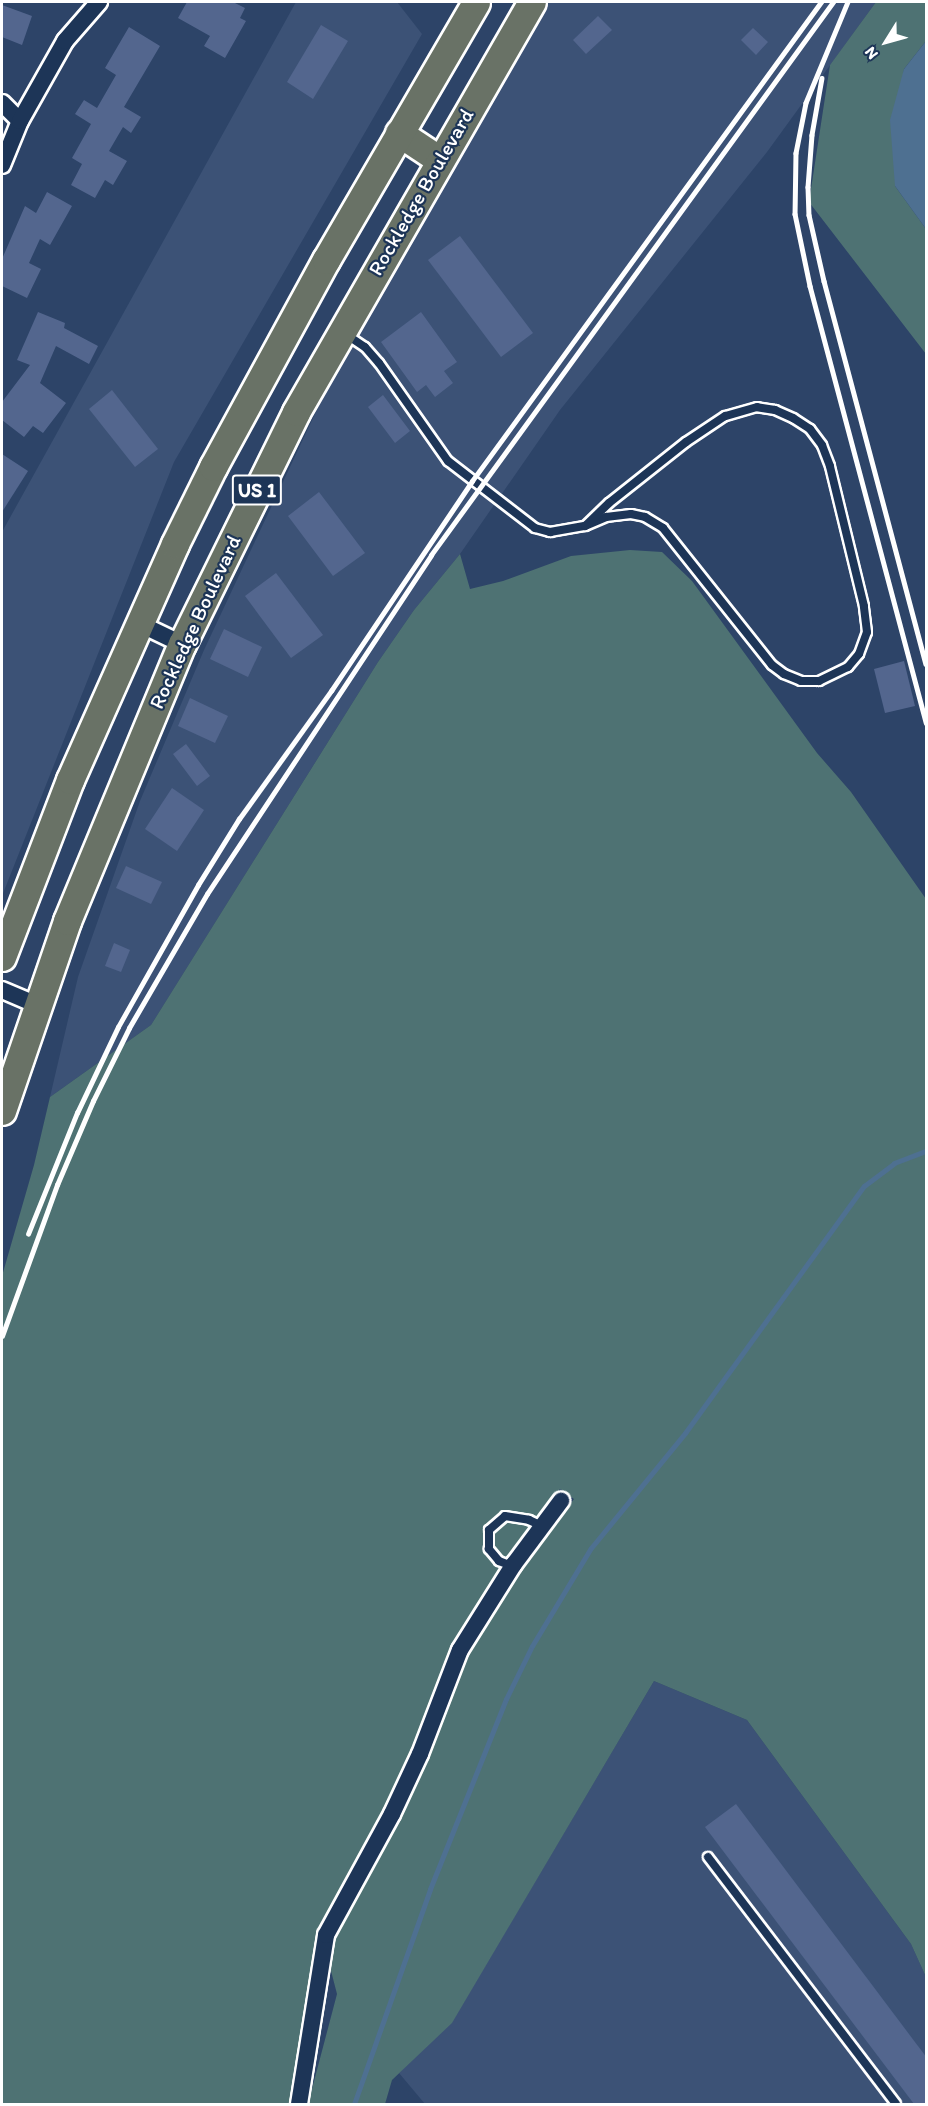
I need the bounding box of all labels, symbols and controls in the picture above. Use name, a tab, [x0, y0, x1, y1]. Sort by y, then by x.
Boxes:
north arrow	[856, 12, 916, 72]
text: N	[860, 43, 882, 63]
street label: Rockledge Boulevard	[363, 104, 479, 280]
road number: US 1	[232, 473, 282, 507]
street label: Rockledge Boulevard	[144, 531, 246, 713]

